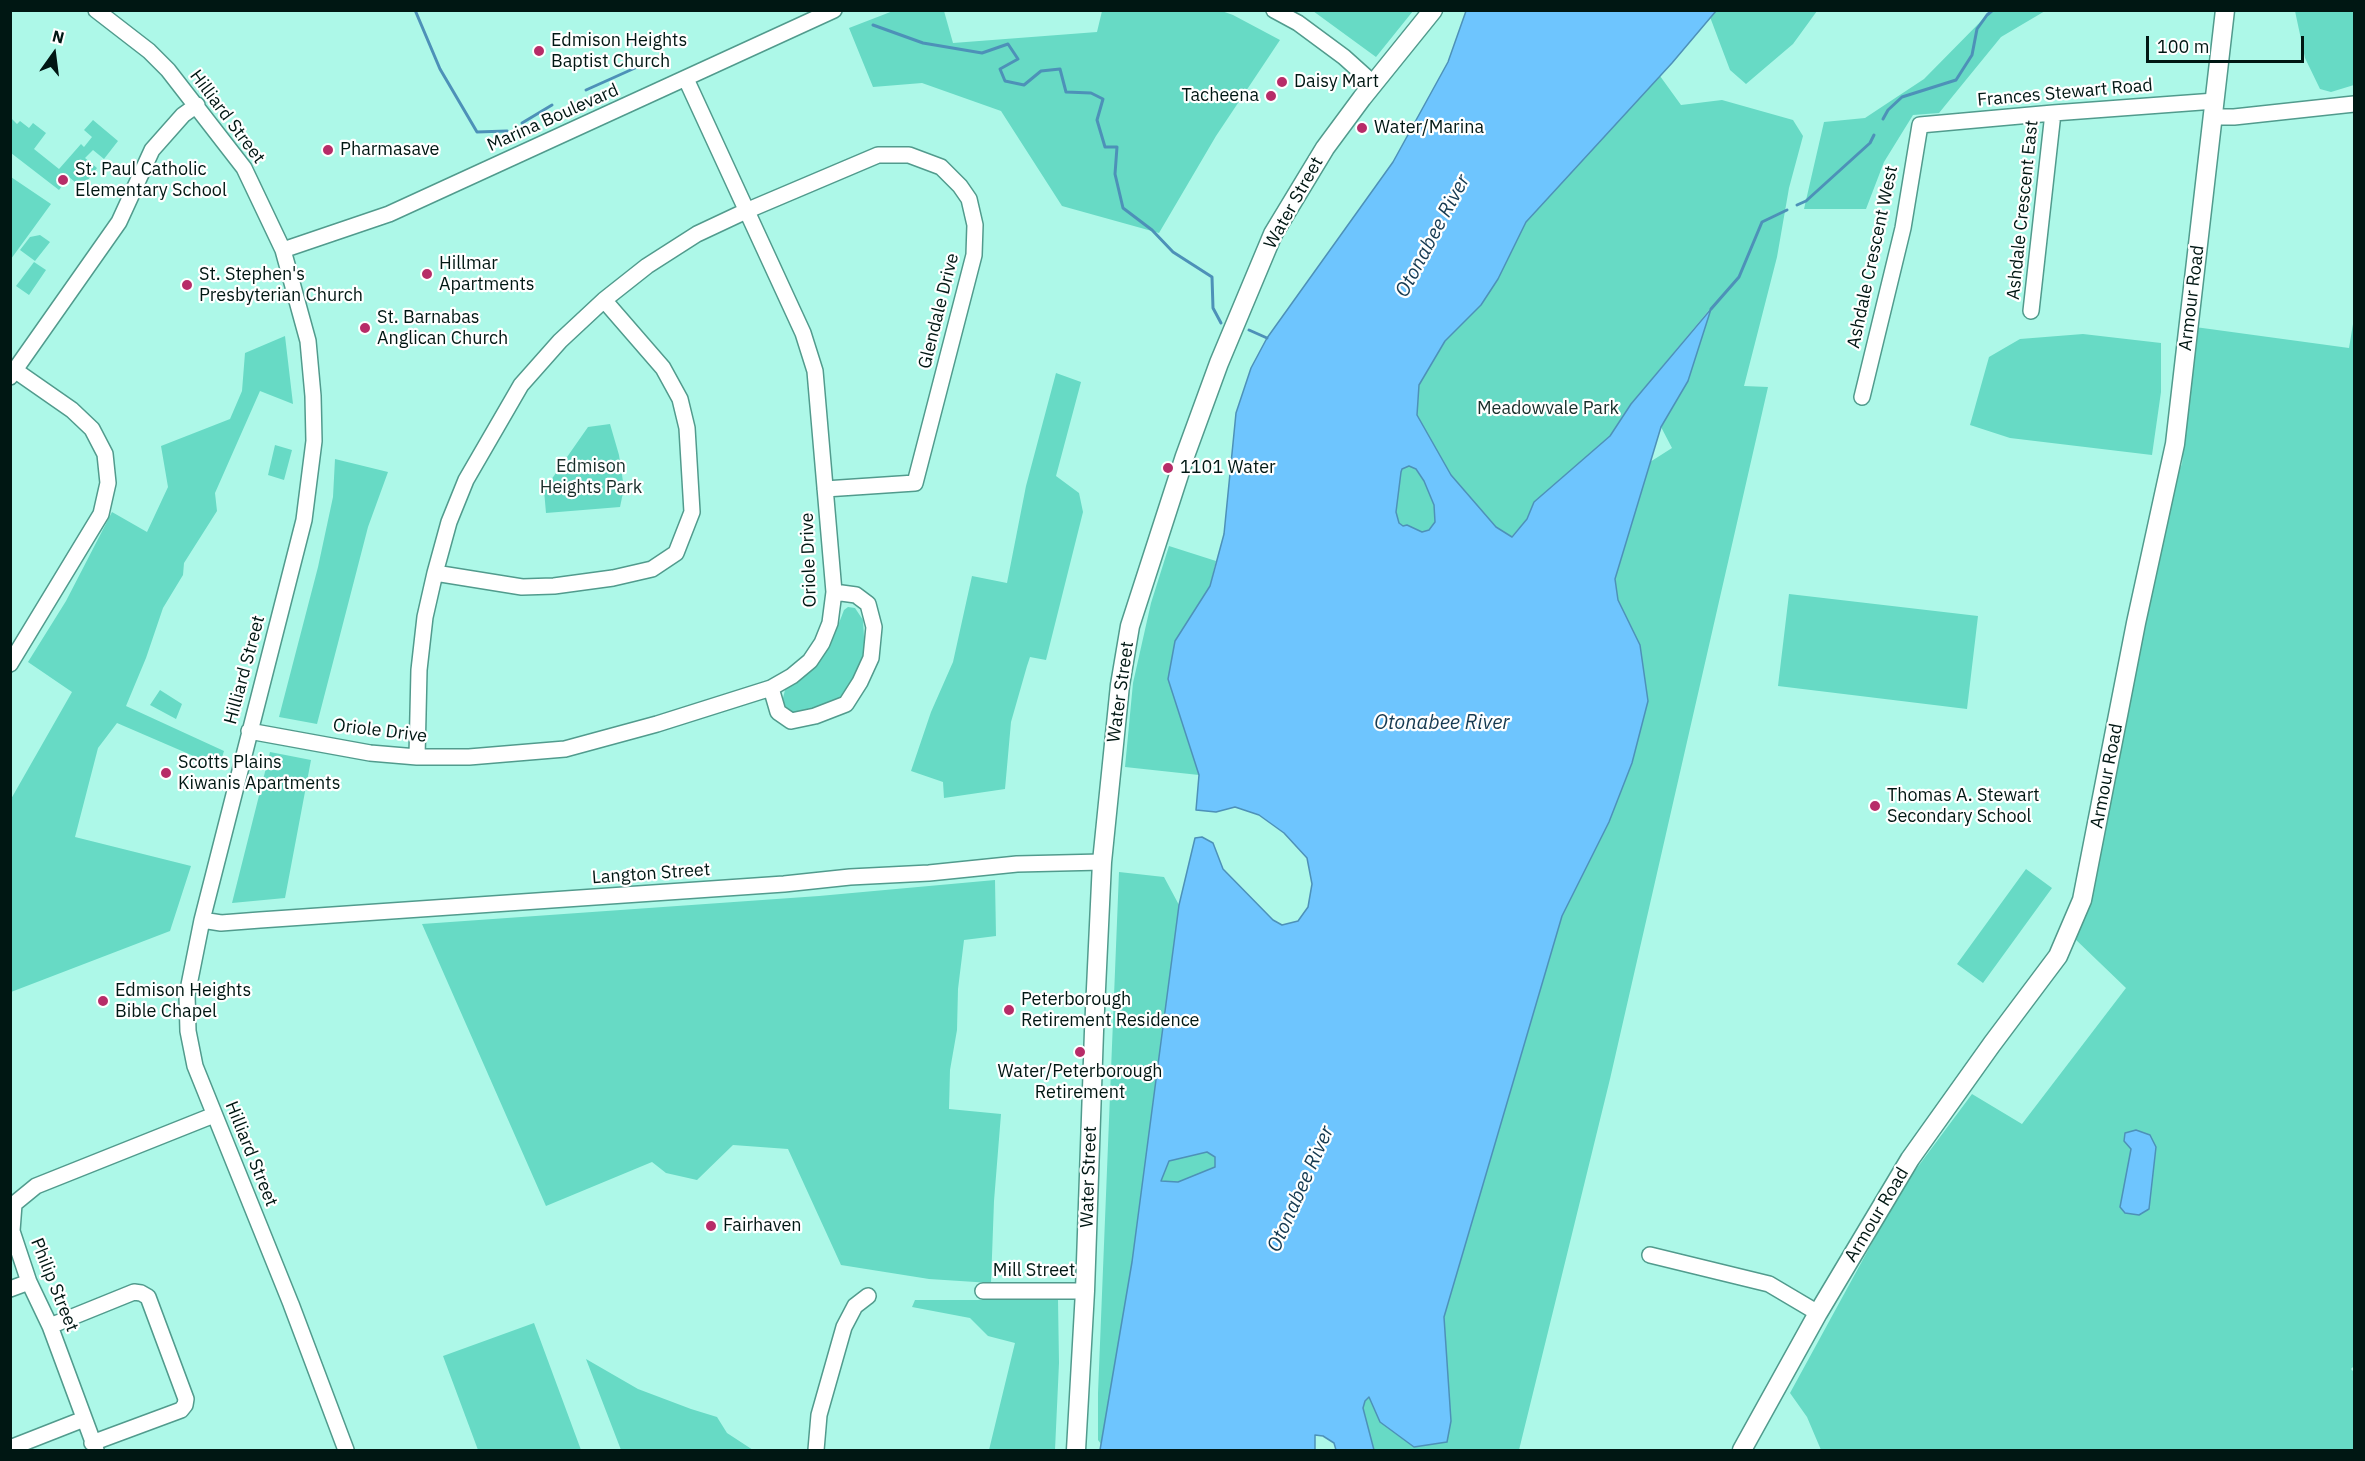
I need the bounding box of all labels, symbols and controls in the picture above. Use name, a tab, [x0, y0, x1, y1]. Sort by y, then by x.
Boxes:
north arrow	[24, 24, 84, 84]
scale bar	[2149, 24, 2306, 62]
text: N	[50, 25, 66, 48]
place label: Edmison Heights Baptist Church	[551, 30, 687, 72]
text: 100 m	[2157, 35, 2209, 58]
marker: Edmison Heights Baptist Church	[532, 44, 546, 58]
street label: Hilliard Street	[185, 66, 269, 168]
place label: Daisy Mart	[1294, 71, 1379, 93]
marker: Daisy Mart	[1275, 75, 1289, 89]
street label: Frances Stewart Road	[1976, 75, 2154, 111]
street label: Marina Boulevard	[484, 79, 622, 157]
place label: Tacheena	[1181, 85, 1259, 107]
marker: Tacheena	[1264, 89, 1278, 103]
place label: Water/Marina	[1374, 117, 1484, 139]
street label: Ashdale Crescent East	[2003, 119, 2043, 301]
marker: Water/Marina	[1355, 121, 1369, 135]
place label: Pharmasave	[340, 139, 440, 161]
marker: Pharmasave	[321, 143, 335, 157]
street label: Water Street	[1260, 153, 1328, 253]
place label: St. Paul Catholic Elementary School	[75, 159, 227, 201]
street label: Ashdale Crescent West	[1843, 164, 1903, 350]
water label: Otonabee River	[1391, 171, 1475, 301]
marker: St. Paul Catholic Elementary School	[56, 173, 70, 187]
street label: Armour Road	[2175, 244, 2209, 352]
street label: Glendale Drive	[914, 251, 964, 371]
place label: Hillmar Apartments	[439, 253, 534, 296]
place label: St. Stephen's Presbyterian Church	[199, 264, 363, 306]
marker: Hillmar Apartments	[420, 267, 434, 281]
marker: St. Stephen's Presbyterian Church	[180, 278, 194, 292]
place label: St. Barnabas Anglican Church	[377, 307, 508, 350]
marker: St. Barnabas Anglican Church	[358, 321, 372, 335]
park label: Meadowvale Park	[1477, 398, 1619, 420]
park label: Edmison Heights Park	[540, 456, 642, 498]
place label: 1101 Water	[1180, 457, 1276, 479]
marker: 1101 Water	[1161, 461, 1175, 475]
street label: Oriole Drive	[797, 512, 821, 608]
street label: Hilliard Street	[220, 613, 270, 727]
street label: Water Street	[1103, 640, 1139, 744]
water label: Otonabee River	[1374, 711, 1510, 735]
street label: Oriole Drive	[332, 715, 428, 747]
street label: Armour Road	[2086, 722, 2128, 830]
place label: Scotts Plains Kiwanis Apartments	[178, 752, 340, 795]
marker: Scotts Plains Kiwanis Apartments	[159, 766, 173, 780]
place label: Thomas A. Stewart Secondary School	[1887, 785, 2040, 828]
marker: Thomas A. Stewart Secondary School	[1868, 799, 1882, 813]
street label: Langton Street	[591, 859, 711, 889]
place label: Edmison Heights Bible Chapel	[115, 980, 251, 1022]
place label: Peterborough Retirement Residence	[1021, 989, 1200, 1032]
marker: Edmison Heights Bible Chapel	[96, 994, 110, 1008]
marker: Peterborough Retirement Residence	[1002, 1003, 1016, 1017]
marker: Water/Peterborough Retirement	[1073, 1045, 1087, 1059]
place label: Water/Peterborough Retirement	[997, 1061, 1163, 1104]
street label: Hilliard Street	[220, 1098, 282, 1210]
water label: Otonabee River	[1263, 1122, 1339, 1256]
street label: Water Street	[1076, 1126, 1102, 1228]
street label: Armour Road	[1840, 1164, 1914, 1266]
place label: Fairhaven	[723, 1215, 802, 1237]
marker: Fairhaven	[704, 1219, 718, 1233]
street label: Philip Street	[25, 1235, 83, 1335]
street label: Mill Street	[993, 1260, 1075, 1282]

